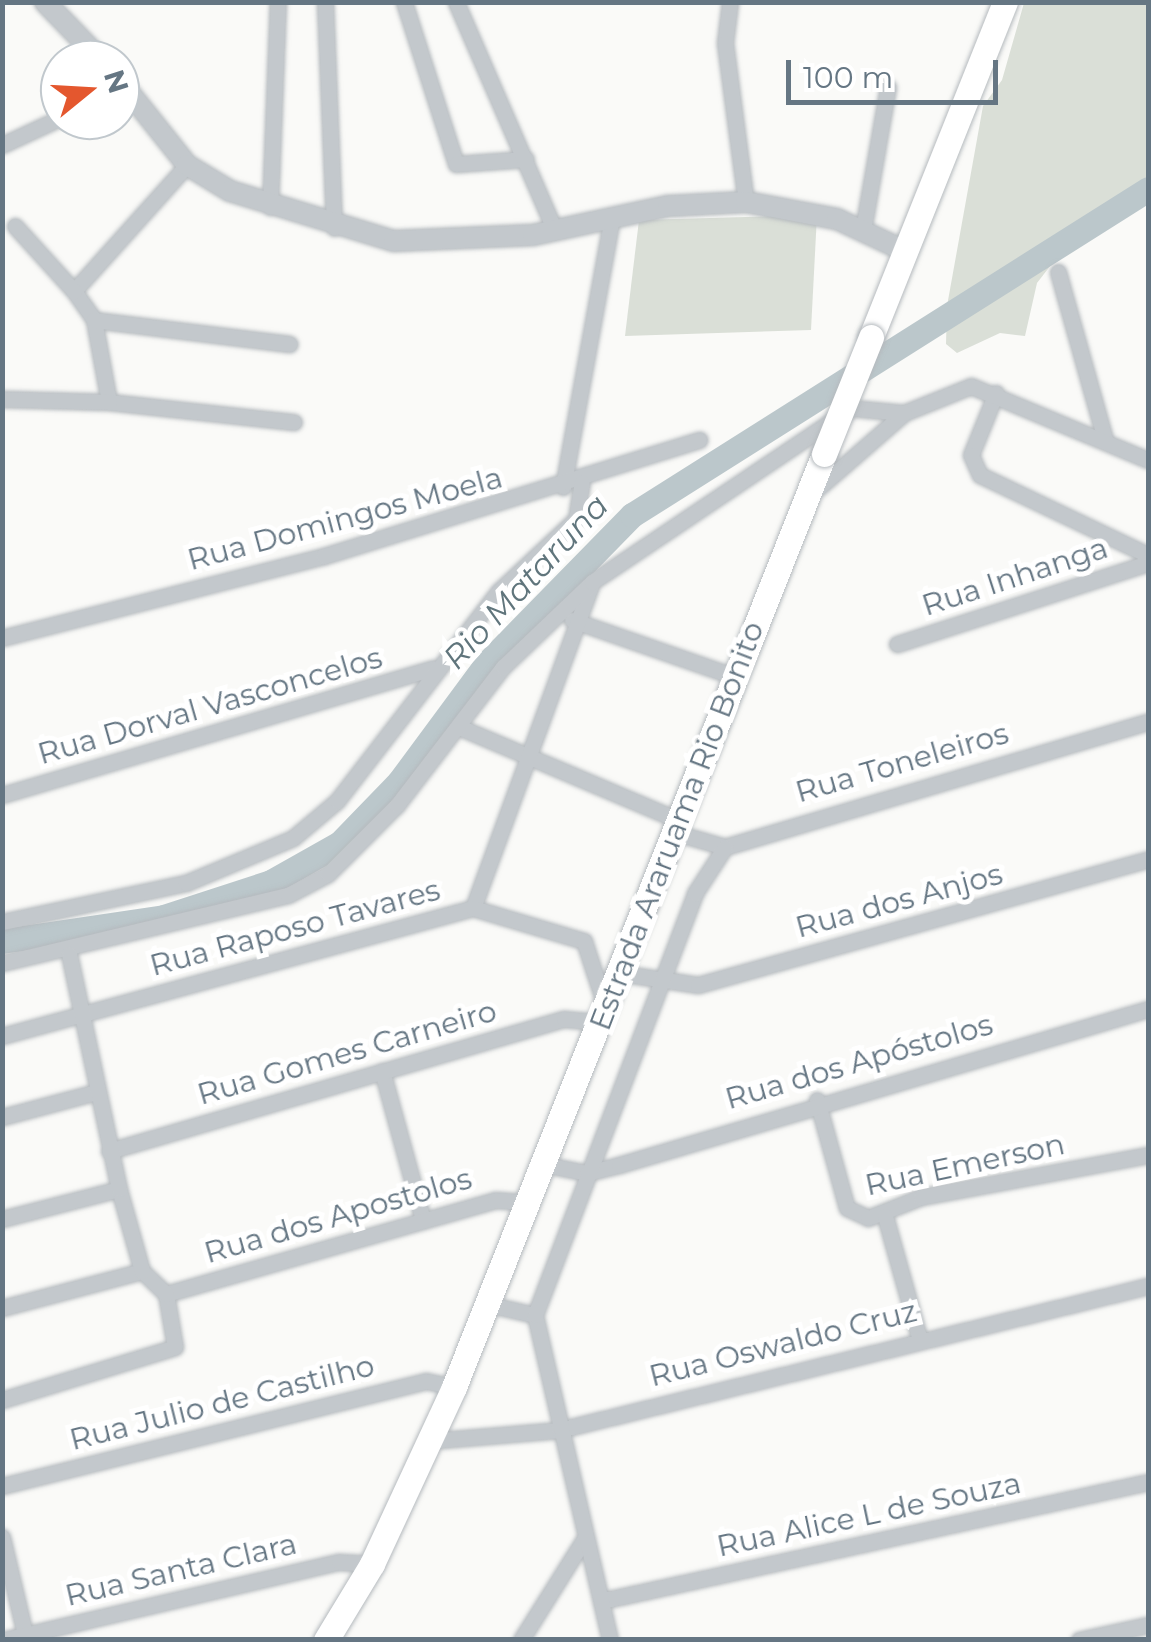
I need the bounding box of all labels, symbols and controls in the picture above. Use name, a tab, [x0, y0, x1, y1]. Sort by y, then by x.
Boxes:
north arrow	[40, 40, 140, 140]
scale bar	[791, 40, 1004, 102]
text: 100 m	[803, 59, 893, 96]
text: N	[97, 65, 136, 97]
street label: Rua Domingos Moela	[184, 460, 506, 578]
water label: Rio Mataruna	[435, 487, 617, 677]
street label: Rua Inhanga	[918, 530, 1112, 624]
street label: Estrada Araruama Rio Bonito	[582, 617, 772, 1035]
street label: Rua Dorval Vasconcelos	[34, 640, 386, 772]
street label: Rua Toneleiros	[792, 715, 1012, 811]
street label: Rua dos Anjos	[792, 856, 1006, 946]
street label: Rua Raposo Tavares	[146, 872, 444, 984]
street label: Rua Gomes Carneiro	[193, 993, 501, 1113]
street label: Rua dos Apóstolos	[721, 1007, 997, 1117]
street label: Rua Emerson	[862, 1126, 1068, 1204]
street label: Rua dos Apostolos	[200, 1161, 476, 1271]
street label: Rua Oswaldo Cruz	[646, 1293, 920, 1395]
street label: Rua Julio de Castilho	[66, 1348, 378, 1458]
street label: Rua Alice L de Souza	[714, 1465, 1024, 1565]
street label: Rua Santa Clara	[62, 1526, 300, 1614]

